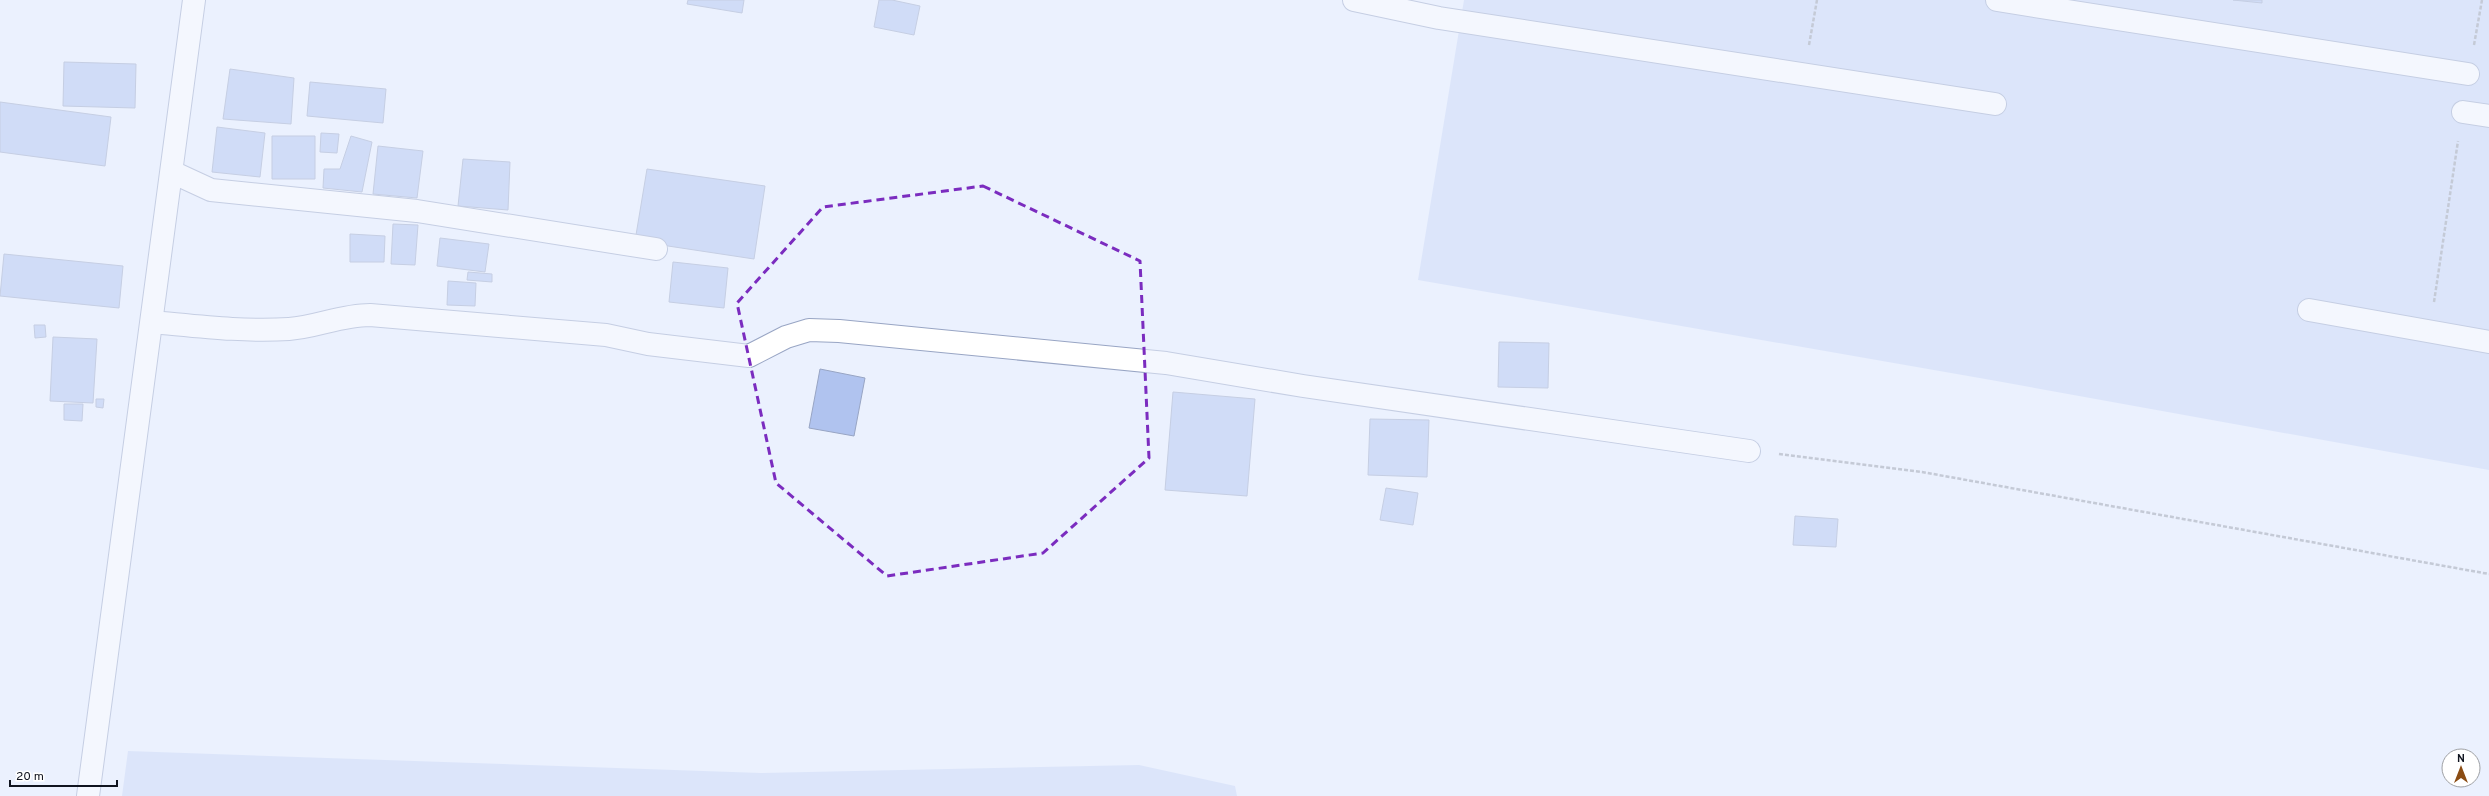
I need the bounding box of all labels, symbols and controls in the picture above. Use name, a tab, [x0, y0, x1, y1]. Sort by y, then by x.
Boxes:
north arrow	[2441, 748, 2481, 788]
text: N	[2457, 752, 2465, 766]
scale bar	[10, 762, 117, 788]
text: 20 m	[16, 769, 44, 785]

